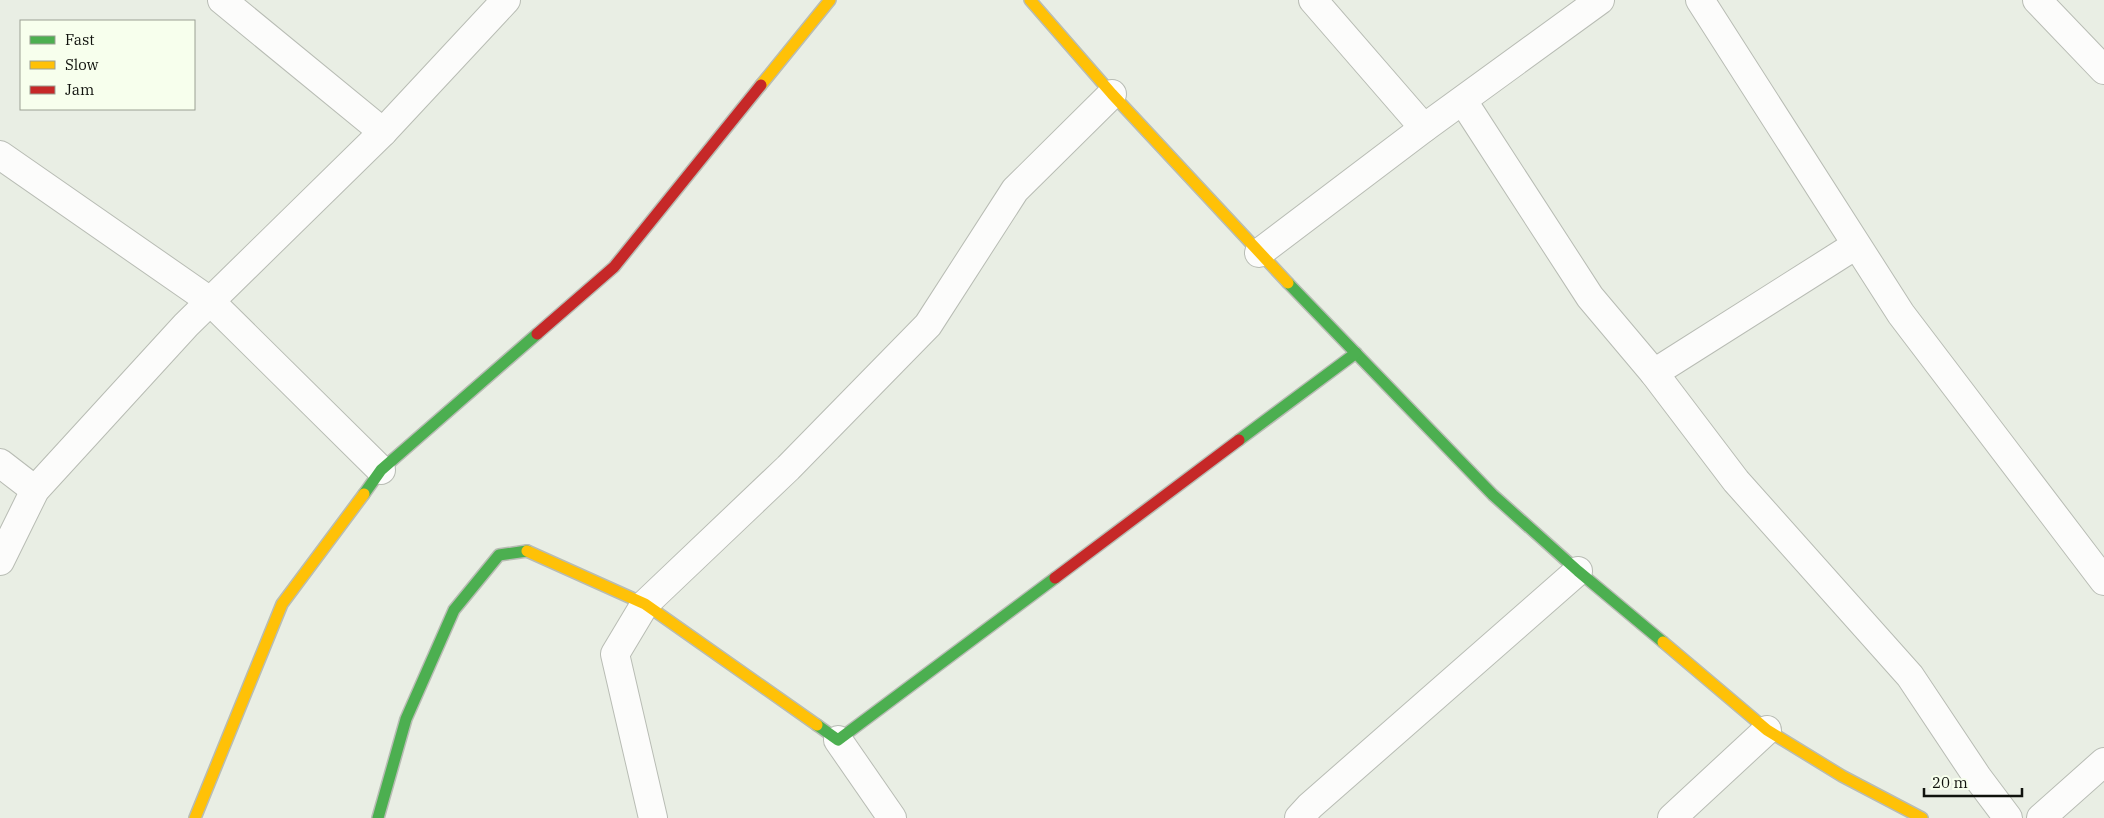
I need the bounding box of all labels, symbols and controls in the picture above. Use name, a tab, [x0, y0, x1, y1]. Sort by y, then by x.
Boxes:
legend	[20, 20, 195, 110]
text: Fast	[65, 30, 95, 49]
text: Slow	[65, 55, 99, 74]
text: Jam	[65, 80, 94, 99]
scale bar	[1924, 766, 2022, 798]
text: 20 m	[1932, 773, 1968, 792]

